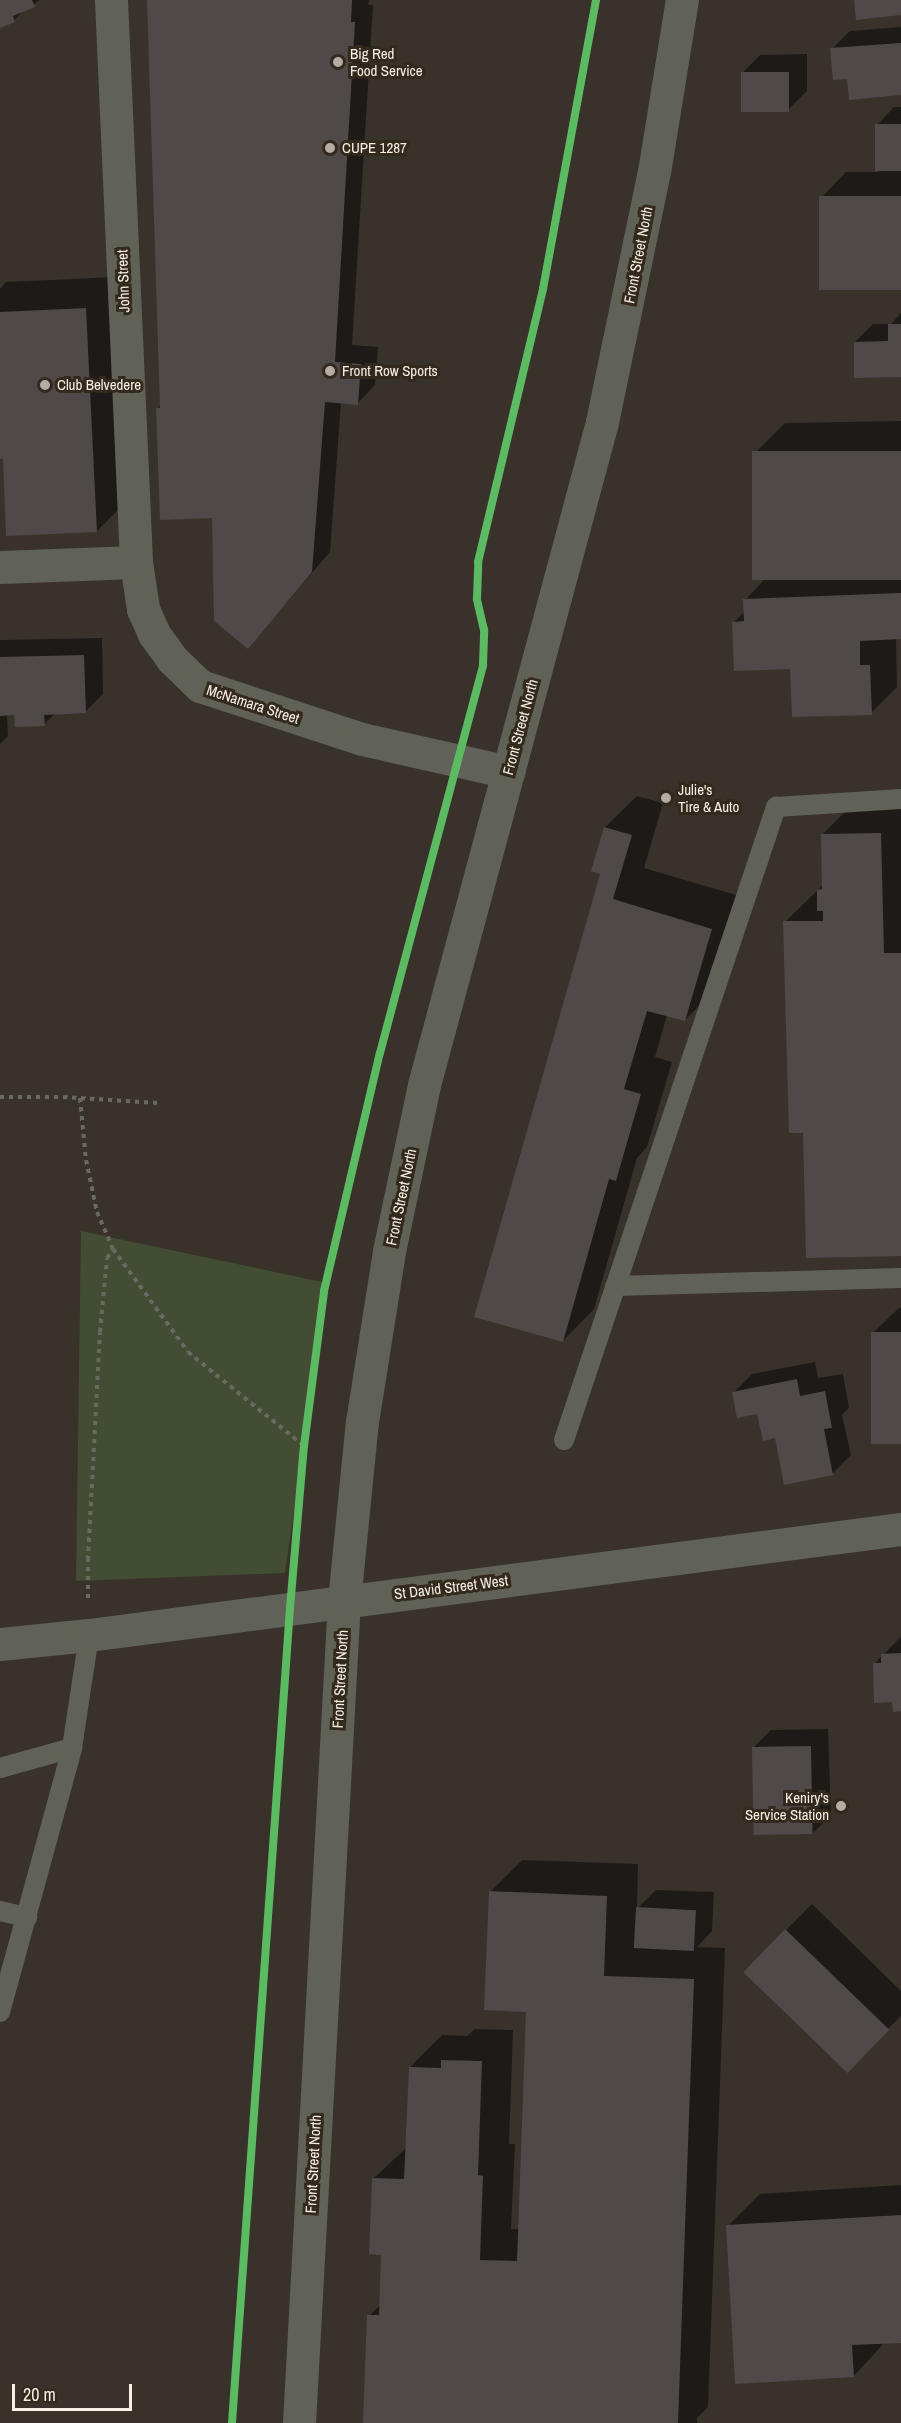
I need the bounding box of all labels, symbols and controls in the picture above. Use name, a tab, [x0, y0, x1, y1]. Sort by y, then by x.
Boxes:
place label: Big Red Food Service	[350, 44, 423, 79]
marker: Big Red Food Service	[331, 55, 345, 69]
place label: CUPE 1287	[342, 139, 407, 157]
marker: CUPE 1287	[323, 141, 337, 155]
street label: Front Street North	[620, 205, 656, 305]
street label: John Street	[113, 249, 133, 313]
place label: Front Row Sports	[342, 362, 438, 380]
marker: Front Row Sports	[323, 364, 337, 378]
place label: Club Belvedere	[57, 376, 141, 394]
marker: Club Belvedere	[38, 378, 52, 392]
street label: Front Street North	[499, 677, 541, 777]
street label: McNamara Street	[204, 681, 302, 727]
place label: Julie's Tire & Auto	[678, 780, 740, 815]
marker: Julie's Tire & Auto	[659, 791, 673, 805]
street label: Front Street North	[382, 1147, 420, 1247]
street label: St David Street West	[393, 1571, 509, 1603]
street label: Front Street North	[328, 1629, 352, 1729]
place label: Keniry's Service Station	[745, 1788, 829, 1823]
marker: Keniry's Service Station	[834, 1799, 848, 1813]
street label: Front Street North	[301, 2114, 325, 2214]
scale bar	[15, 2372, 135, 2410]
text: 20 m	[23, 2382, 56, 2407]

